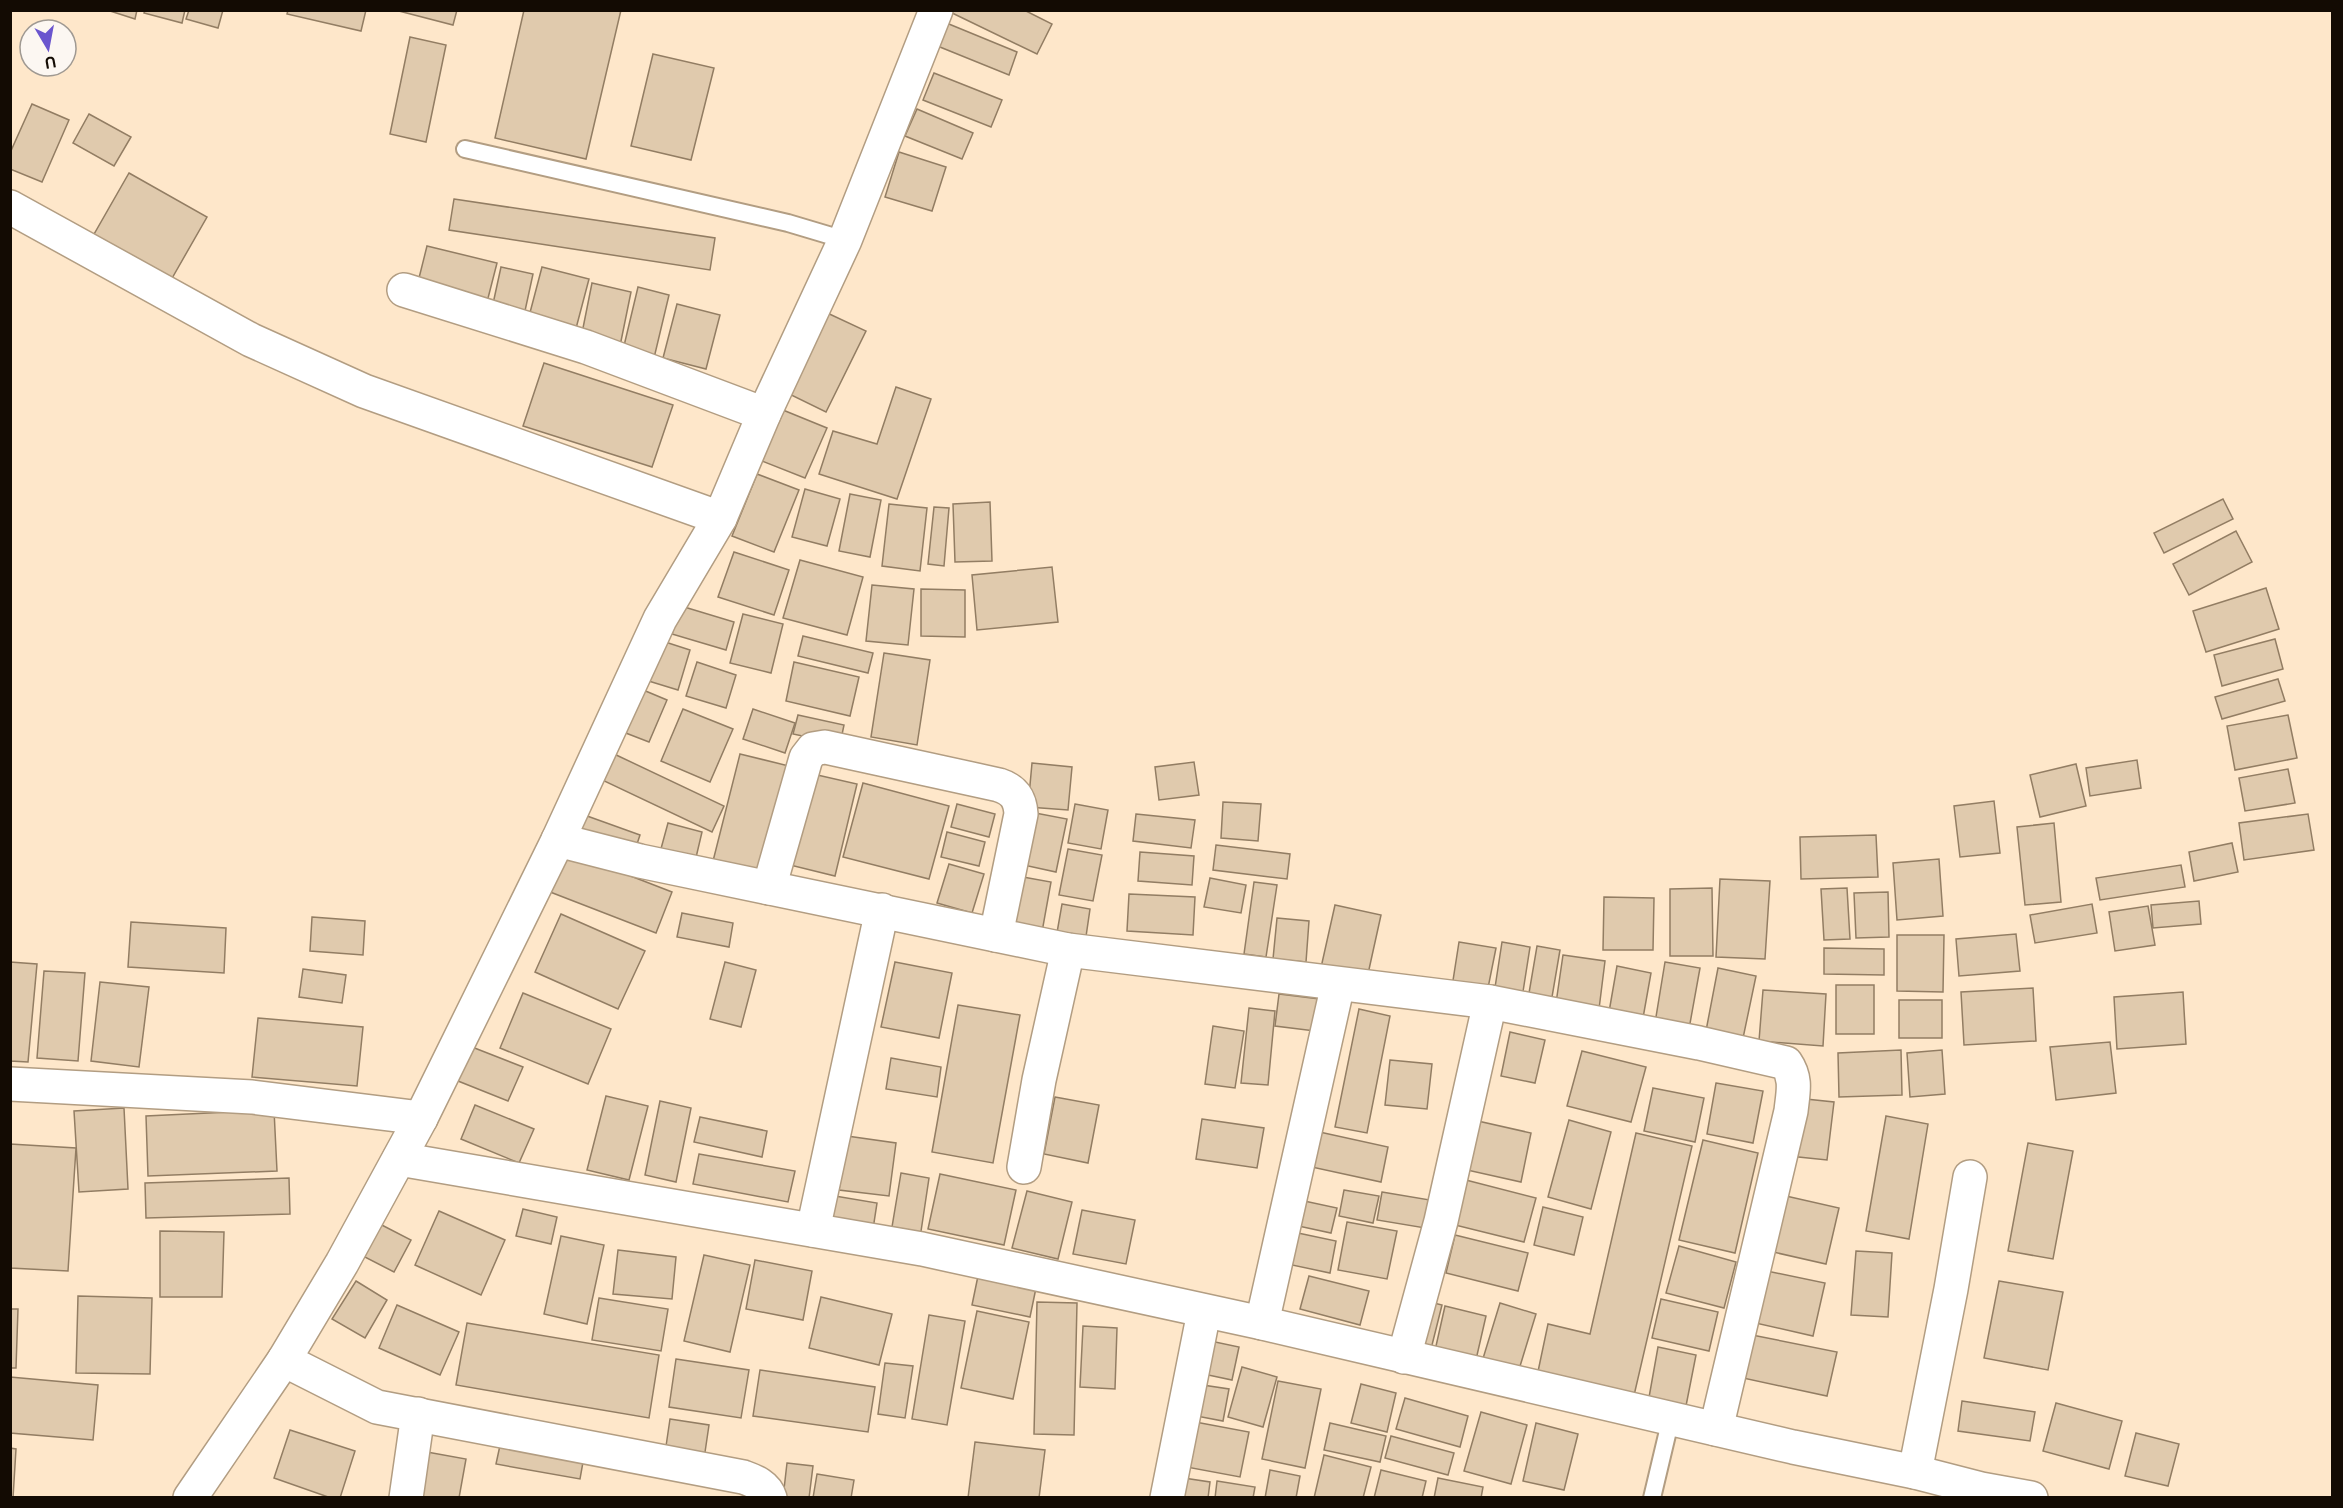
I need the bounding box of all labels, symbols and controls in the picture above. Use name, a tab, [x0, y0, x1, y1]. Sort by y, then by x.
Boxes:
north arrow	[18, 18, 78, 78]
text: U	[43, 52, 58, 73]

